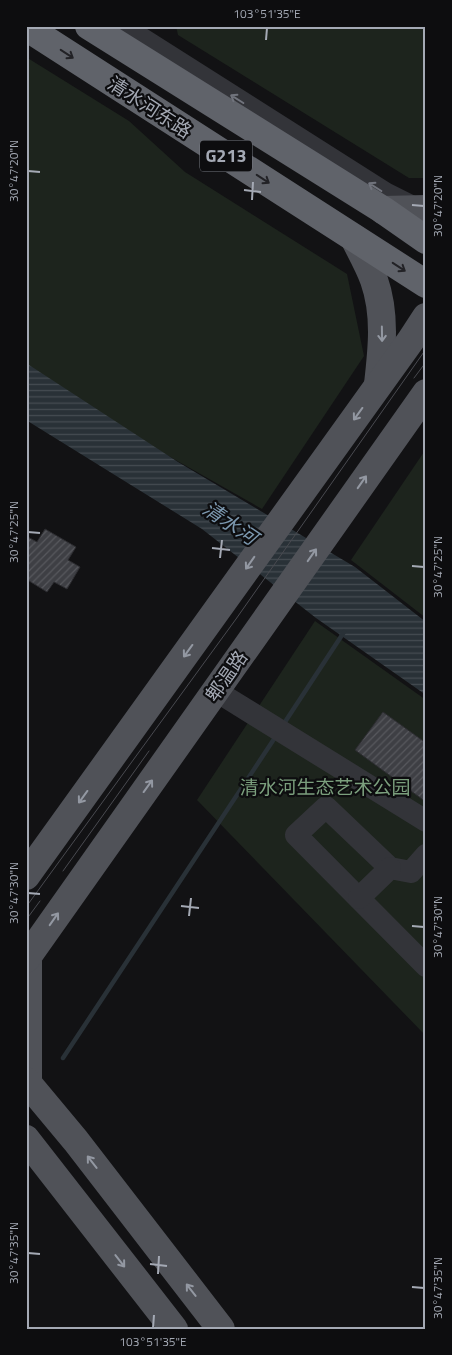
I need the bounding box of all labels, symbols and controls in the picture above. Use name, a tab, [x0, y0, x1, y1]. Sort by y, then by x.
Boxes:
text: 103°51'35"E	[233, 4, 301, 23]
one-way arrow	[60, 49, 74, 59]
street label: 清水河东路	[103, 69, 198, 145]
one-way arrow	[231, 94, 245, 104]
text: 30°47'20"N	[4, 140, 23, 202]
road number: G213	[200, 140, 252, 172]
one-way arrow	[255, 175, 269, 185]
text: 30°47'20"N	[428, 175, 447, 237]
one-way arrow	[368, 181, 382, 191]
one-way arrow	[392, 263, 406, 273]
one-way arrow	[377, 326, 387, 342]
one-way arrow	[352, 407, 363, 420]
one-way arrow	[357, 476, 368, 490]
water label: 清水河	[197, 493, 267, 554]
text: 30°47'25"N	[4, 501, 23, 563]
text: 30°47'25"N	[428, 536, 447, 598]
one-way arrow	[307, 548, 317, 562]
one-way arrow	[245, 556, 255, 570]
one-way arrow	[183, 644, 193, 658]
street label: 郫温路	[197, 644, 254, 707]
park label: 清水河生态艺术公园	[239, 772, 411, 801]
one-way arrow	[143, 779, 153, 793]
one-way arrow	[78, 790, 88, 804]
text: 30°47'30"N	[4, 862, 23, 924]
text: 30°47'30"N	[428, 896, 447, 958]
one-way arrow	[49, 912, 59, 926]
one-way arrow	[86, 1156, 97, 1169]
text: 30°47'35"N	[4, 1222, 23, 1284]
one-way arrow	[115, 1254, 126, 1267]
text: 30°47'35"N	[428, 1257, 447, 1319]
one-way arrow	[186, 1284, 197, 1297]
text: 103°51'35"E	[119, 1332, 187, 1351]

